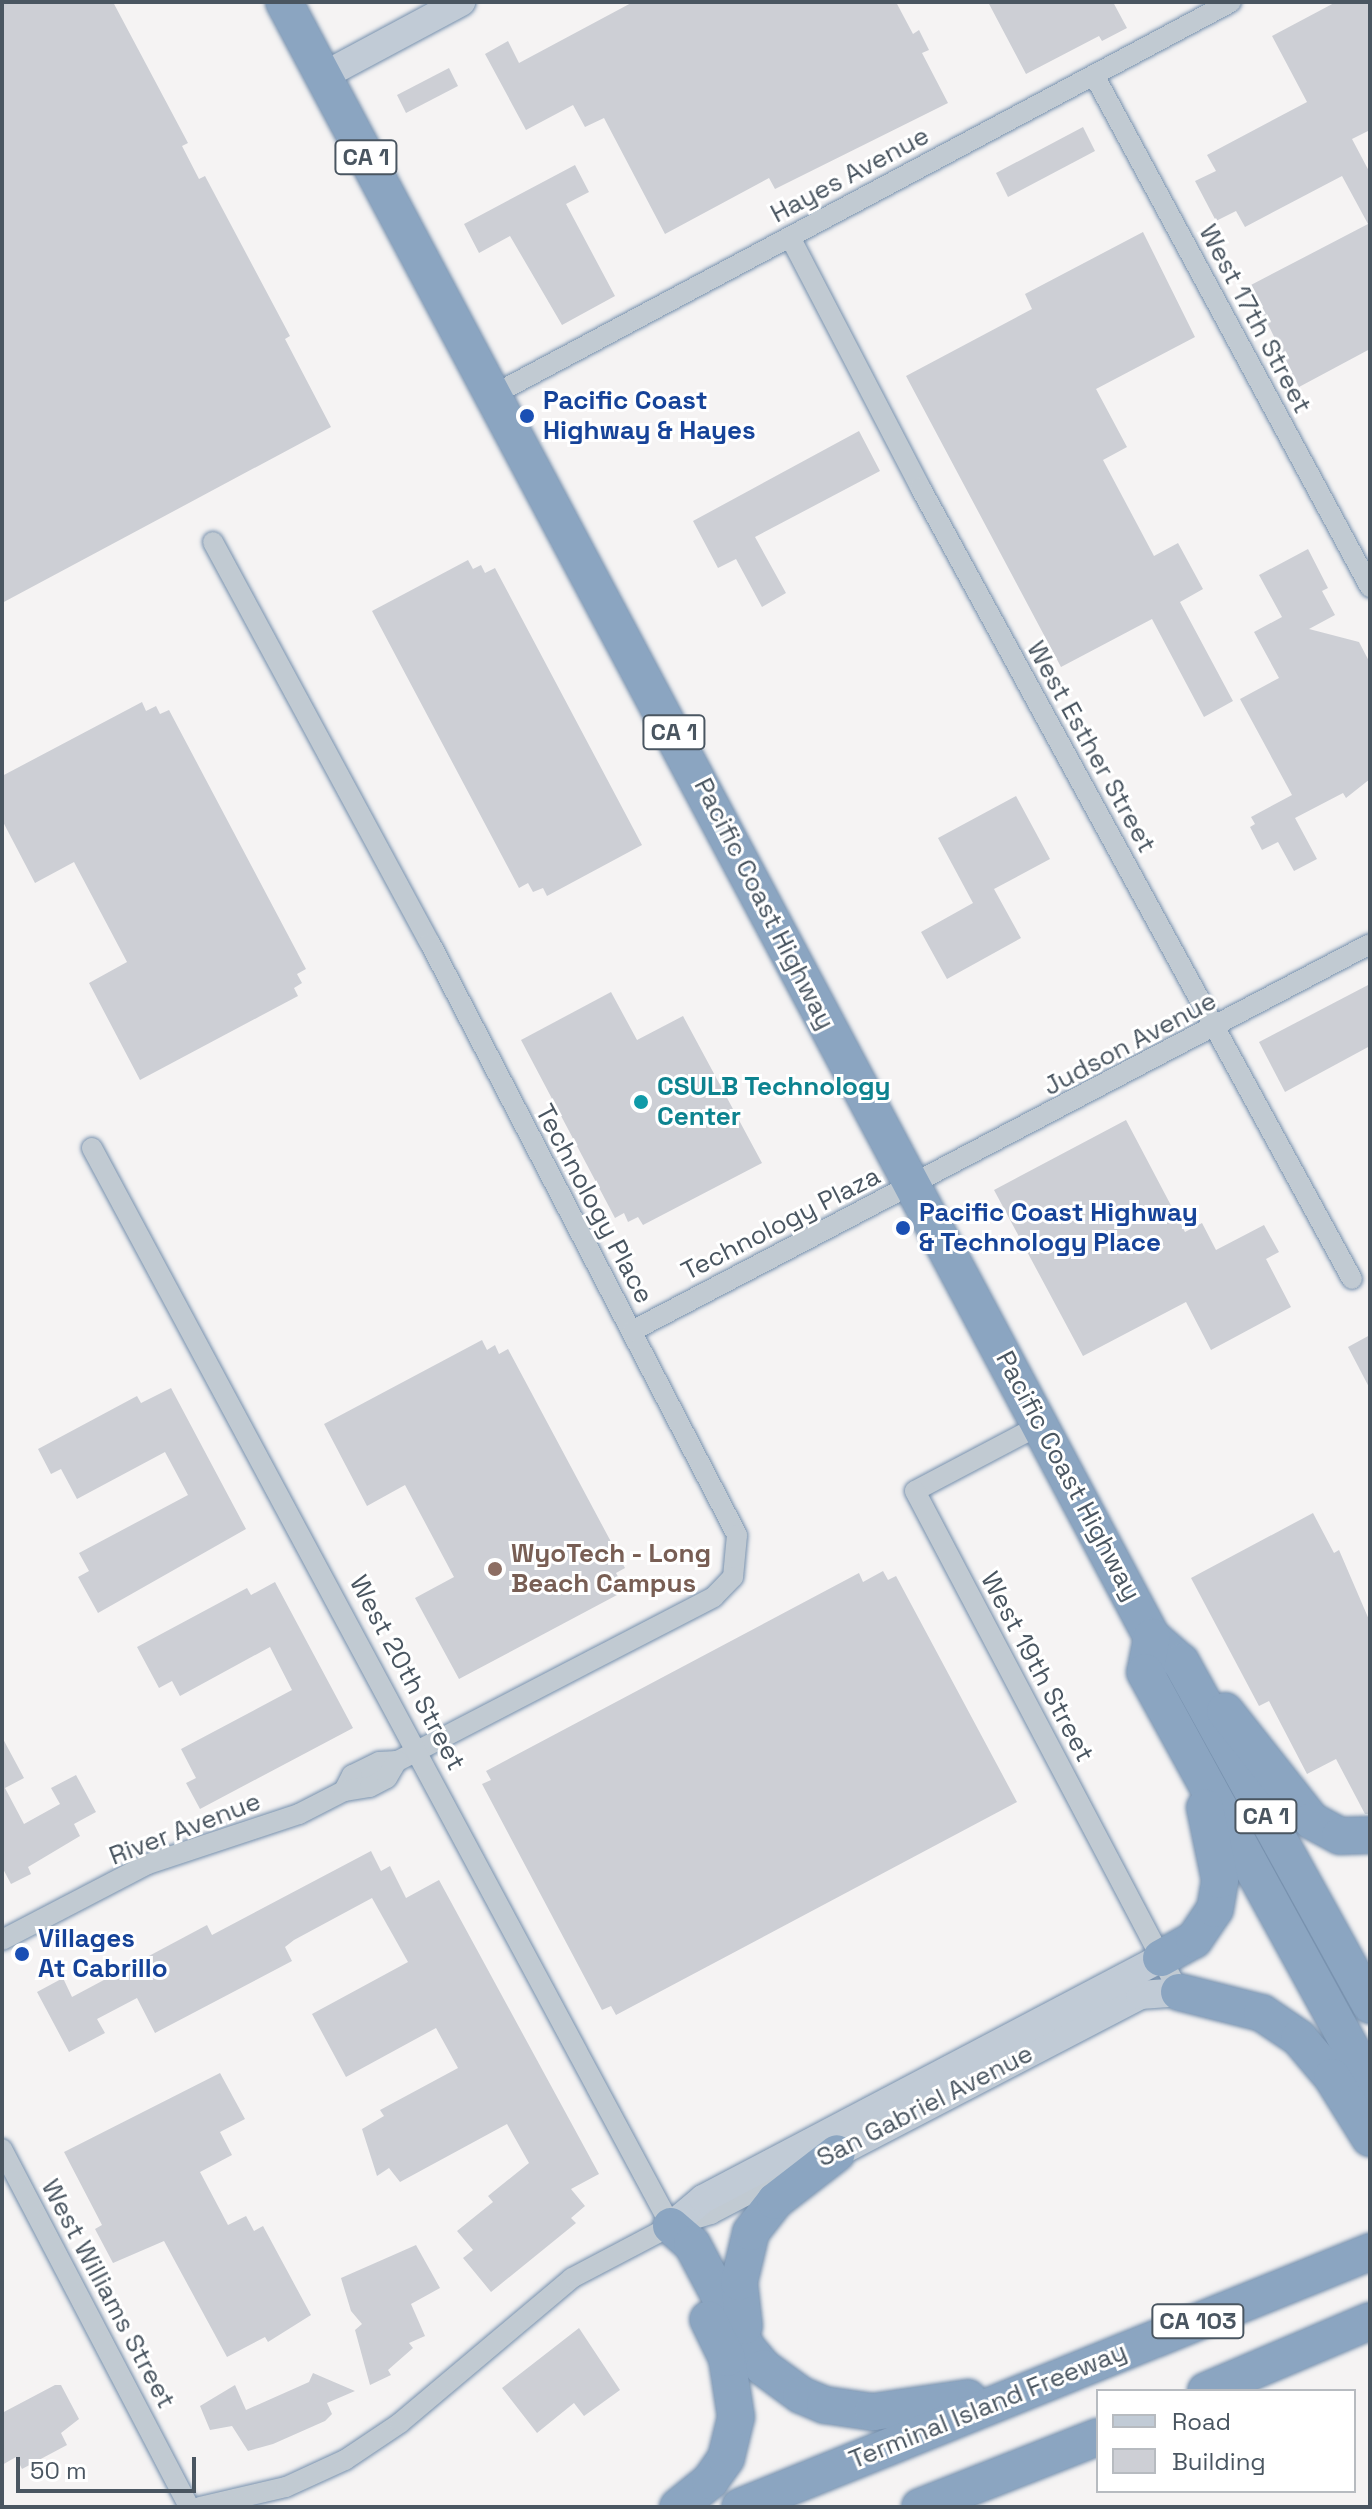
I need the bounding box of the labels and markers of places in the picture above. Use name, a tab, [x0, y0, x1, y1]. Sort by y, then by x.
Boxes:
place label: Pacific Coast Highway & Hayes	[543, 385, 756, 446]
marker: Pacific Coast Highway & Hayes	[518, 407, 536, 425]
place label: CSULB Technology Center	[657, 1071, 891, 1132]
marker: CSULB Technology Center	[632, 1093, 650, 1111]
place label: Pacific Coast Highway & Technology Place	[919, 1197, 1198, 1258]
marker: Pacific Coast Highway & Technology Place	[894, 1219, 912, 1237]
place label: WyoTech - Long Beach Campus	[511, 1538, 712, 1600]
marker: WyoTech - Long Beach Campus	[486, 1560, 504, 1578]
place label: Villages At Cabrillo	[38, 1923, 168, 1984]
marker: Villages At Cabrillo	[13, 1945, 31, 1963]

